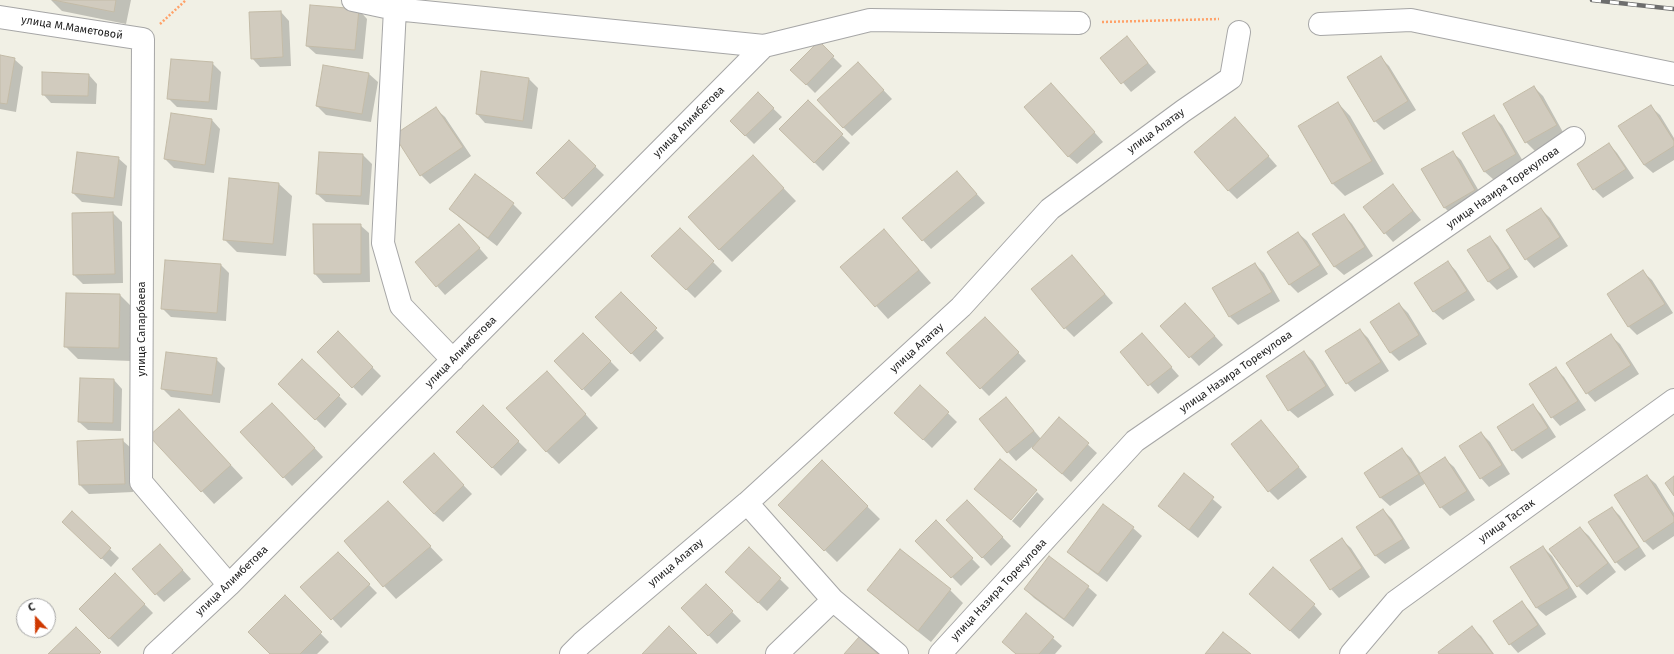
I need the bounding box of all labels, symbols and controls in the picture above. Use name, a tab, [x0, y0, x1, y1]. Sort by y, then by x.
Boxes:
street label: улица М.Маметовой	[20, 13, 124, 43]
street label: улица Алимбетова	[651, 84, 727, 160]
street label: улица Алатау	[1125, 106, 1187, 156]
street label: улица Назира Торекулова	[1444, 144, 1562, 232]
street label: улица Сапарбаева	[135, 282, 149, 376]
street label: улица Алимбетова	[423, 314, 499, 390]
street label: улица Алатау	[887, 320, 947, 376]
street label: улица Назира Торекулова	[1177, 328, 1295, 416]
street label: улица Тастак	[1476, 496, 1538, 546]
street label: улица Алатау	[646, 536, 706, 590]
street label: улица Назира Торекулова	[948, 536, 1050, 644]
street label: улица Алимбетова	[193, 543, 271, 619]
north arrow	[16, 598, 56, 638]
text: С	[26, 600, 37, 615]

